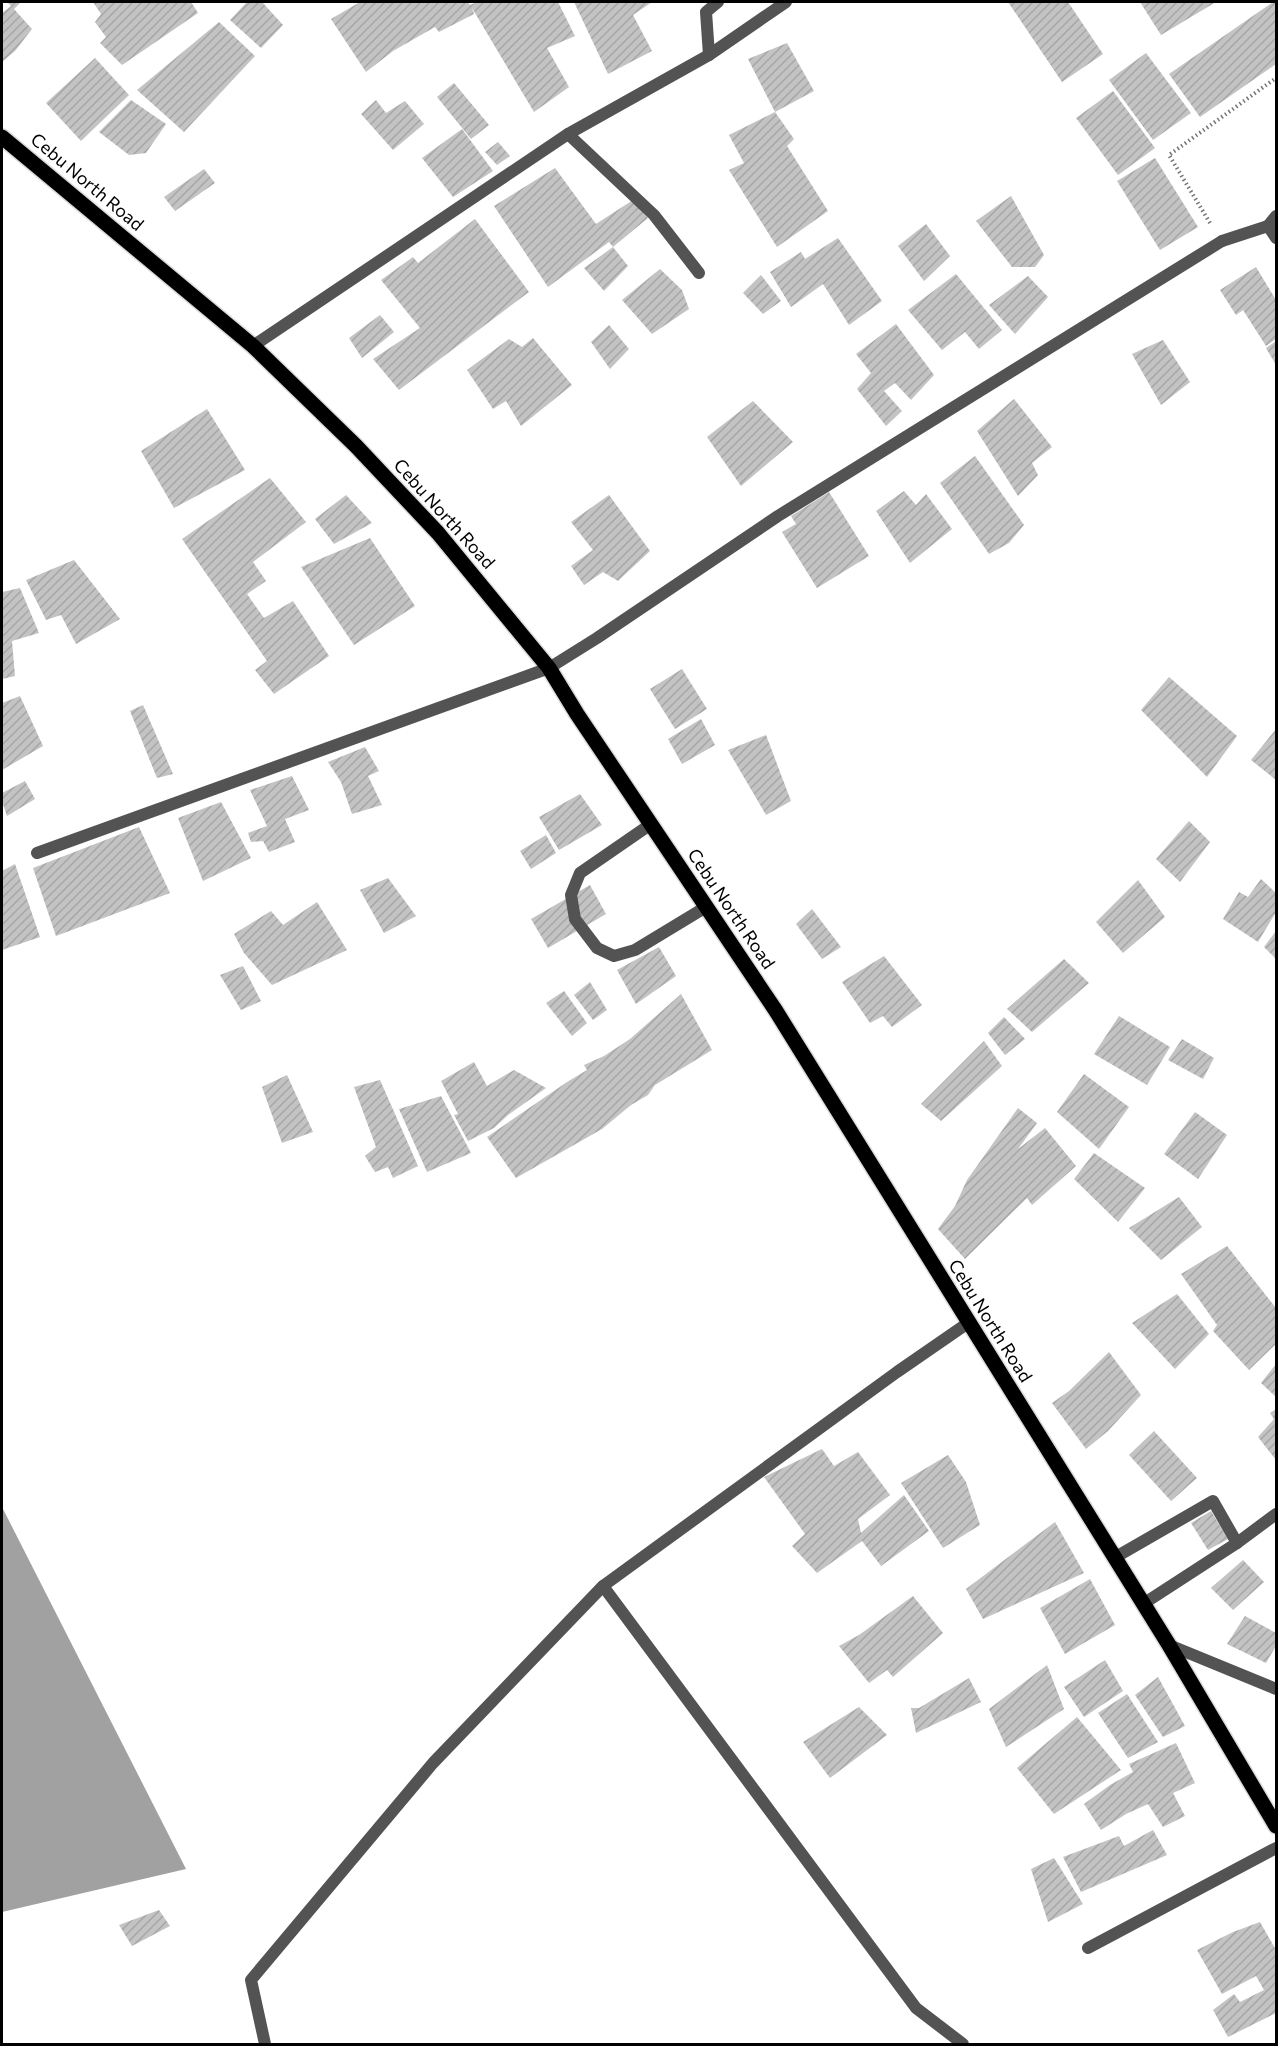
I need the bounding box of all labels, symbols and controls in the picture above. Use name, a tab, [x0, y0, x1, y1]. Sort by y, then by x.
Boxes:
street label: Cebu North Road	[27, 128, 149, 235]
street label: Cebu North Road	[390, 454, 500, 573]
street label: Cebu North Road	[683, 844, 780, 973]
street label: Cebu North Road	[944, 1255, 1037, 1386]

